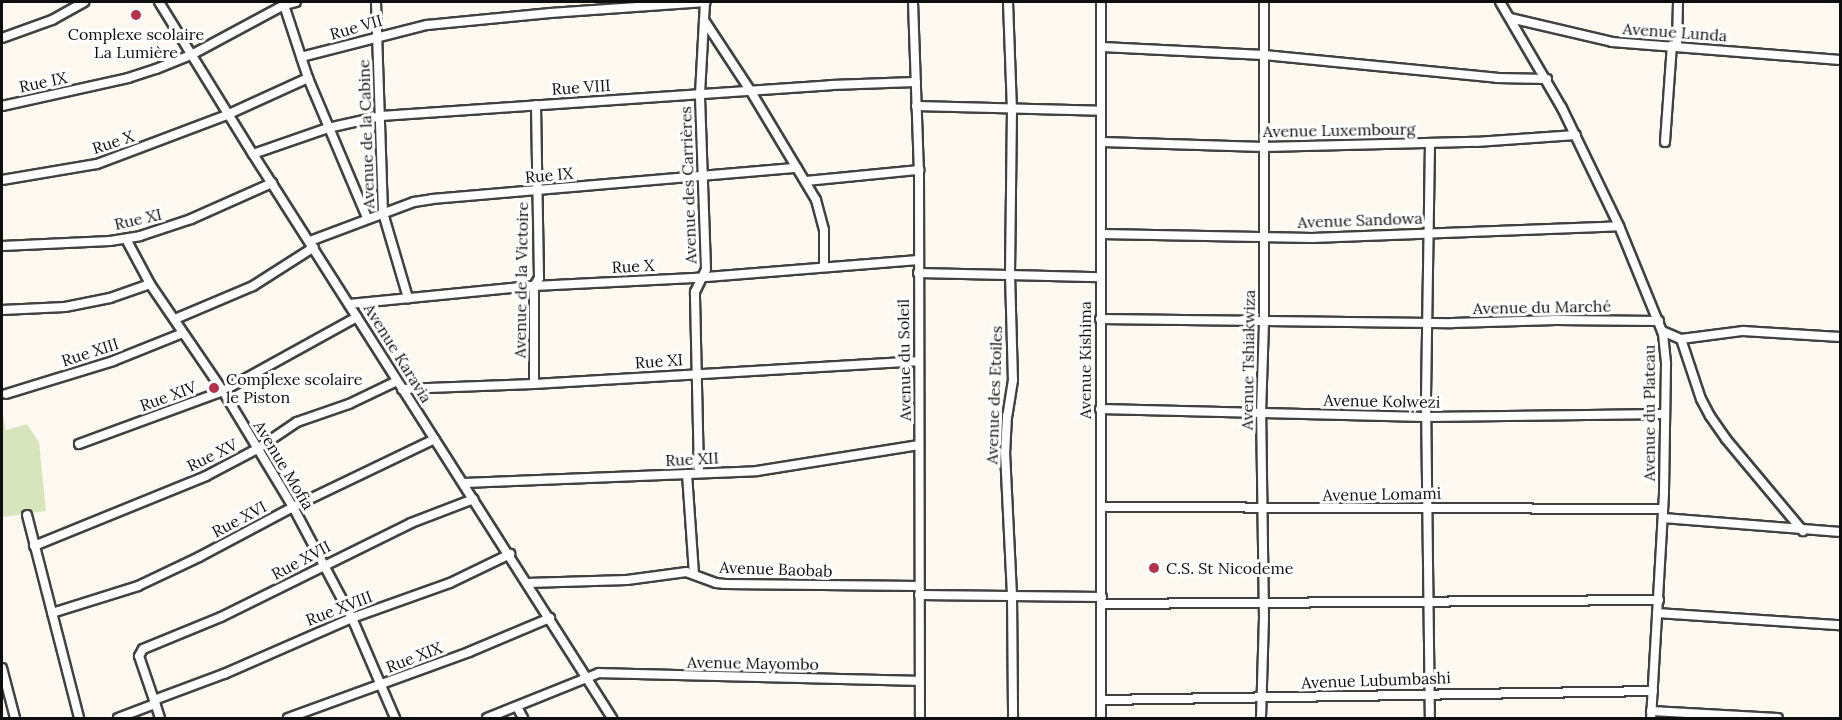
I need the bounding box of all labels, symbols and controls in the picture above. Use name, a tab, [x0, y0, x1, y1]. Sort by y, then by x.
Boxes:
marker: Complexe scolaire La Lumière	[129, 8, 143, 22]
street label: Rue VII	[328, 10, 384, 44]
street label: Avenue Lunda	[1622, 19, 1728, 45]
place label: Complexe scolaire La Lumière	[68, 24, 204, 62]
street label: Avenue de la Cabine	[354, 59, 378, 209]
street label: Rue IX	[17, 68, 69, 96]
street label: Rue VIII	[551, 75, 611, 99]
street label: Avenue des Carrières	[676, 106, 700, 264]
street label: Avenue Luxembourg	[1263, 119, 1415, 141]
street label: Rue X	[90, 126, 136, 158]
street label: Rue IX	[524, 163, 574, 187]
street label: Avenue de la Victoire	[510, 202, 532, 358]
street label: Rue XI	[112, 204, 164, 234]
street label: Avenue Sandowa	[1297, 208, 1423, 232]
street label: Rue X	[611, 255, 655, 277]
street label: Avenue Tshiakwiza	[1237, 290, 1259, 430]
street label: Avenue du Marché	[1473, 296, 1611, 318]
street label: Avenue du Soleil	[893, 299, 915, 421]
street label: Avenue Karavia	[360, 300, 436, 406]
street label: Avenue Kishima	[1075, 301, 1095, 419]
street label: Avenue des Etoiles	[982, 325, 1006, 465]
street label: Rue XIII	[59, 334, 121, 370]
street label: Avenue du Plateau	[1639, 345, 1659, 481]
street label: Rue XI	[634, 350, 684, 372]
place label: Complexe scolaire le Piston	[226, 369, 362, 407]
street label: Rue XIV	[137, 377, 199, 415]
marker: Complexe scolaire le Piston	[207, 381, 221, 395]
street label: Avenue Kolwezi	[1323, 390, 1441, 412]
street label: Avenue Mofia	[250, 417, 318, 513]
street label: Rue XV	[184, 435, 240, 475]
street label: Rue XII	[665, 448, 719, 470]
street label: Avenue Lomami	[1323, 483, 1441, 505]
street label: Rue XVI	[209, 497, 269, 541]
street label: Rue XVII	[268, 536, 334, 584]
street label: Avenue Baobab	[719, 557, 833, 581]
place label: C.S. St Nicodeme	[1166, 558, 1293, 578]
marker: C.S. St Nicodeme	[1147, 561, 1161, 575]
street label: Rue XVIII	[303, 587, 375, 629]
street label: Rue XIX	[383, 638, 445, 676]
street label: Avenue Mayombo	[687, 652, 819, 674]
street label: Avenue Lubumbashi	[1301, 668, 1451, 692]

